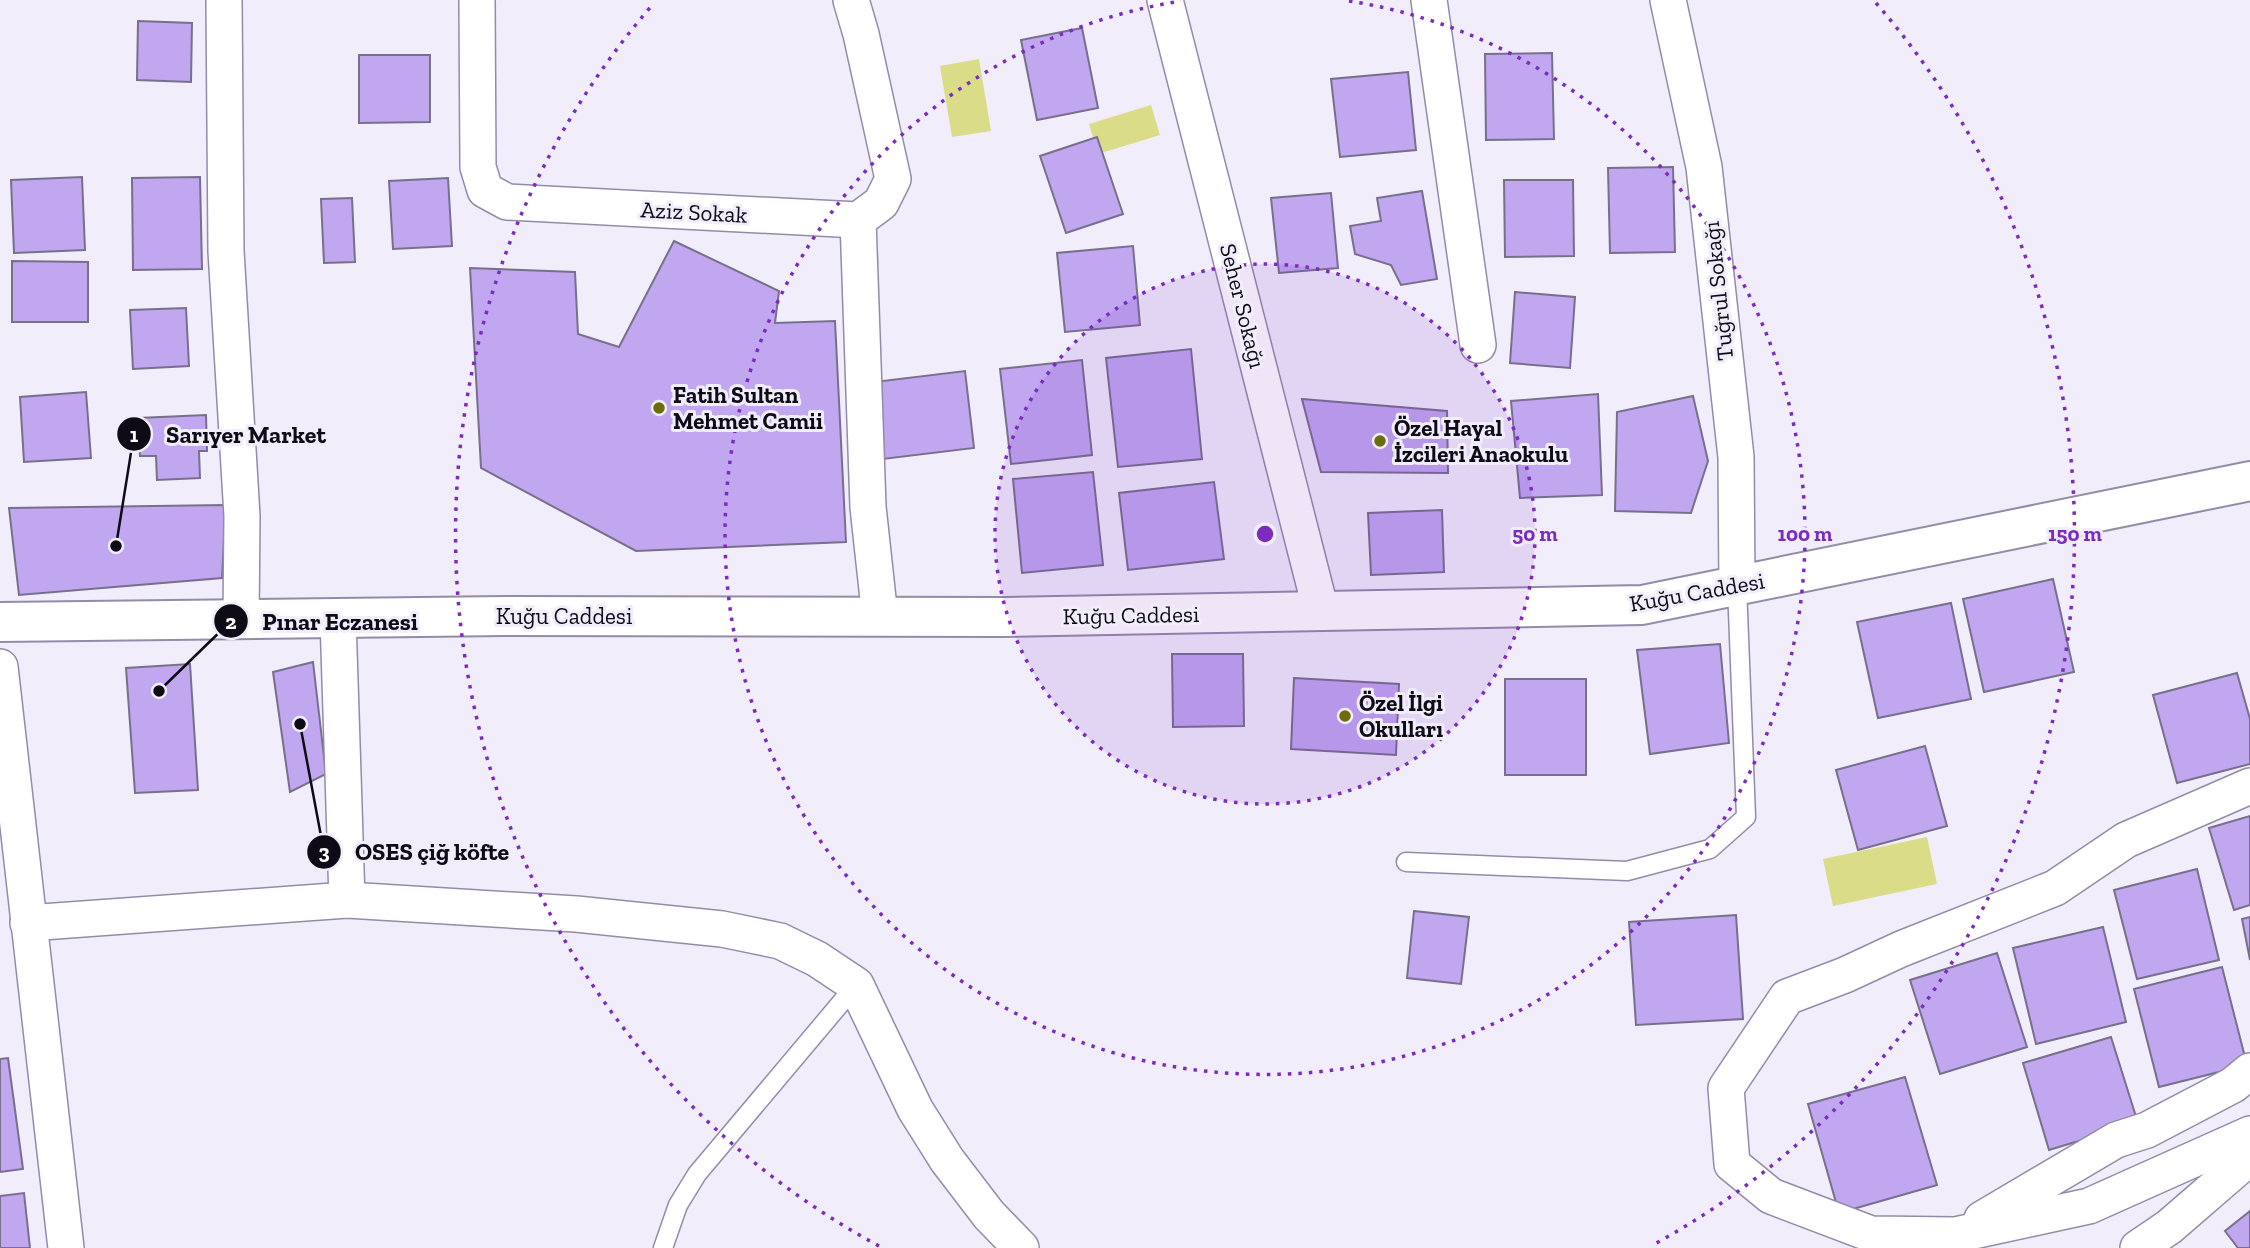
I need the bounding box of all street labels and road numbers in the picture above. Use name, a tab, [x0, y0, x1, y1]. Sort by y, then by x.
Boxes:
street label: Aziz Sokak	[640, 195, 748, 229]
street label: Tuğrul Sokağı	[1697, 220, 1739, 362]
street label: Seher Sokağı	[1214, 241, 1272, 371]
street label: Kuğu Caddesi	[1627, 566, 1767, 618]
street label: Kuğu Caddesi	[1062, 600, 1200, 630]
street label: Kuğu Caddesi	[496, 602, 632, 630]

